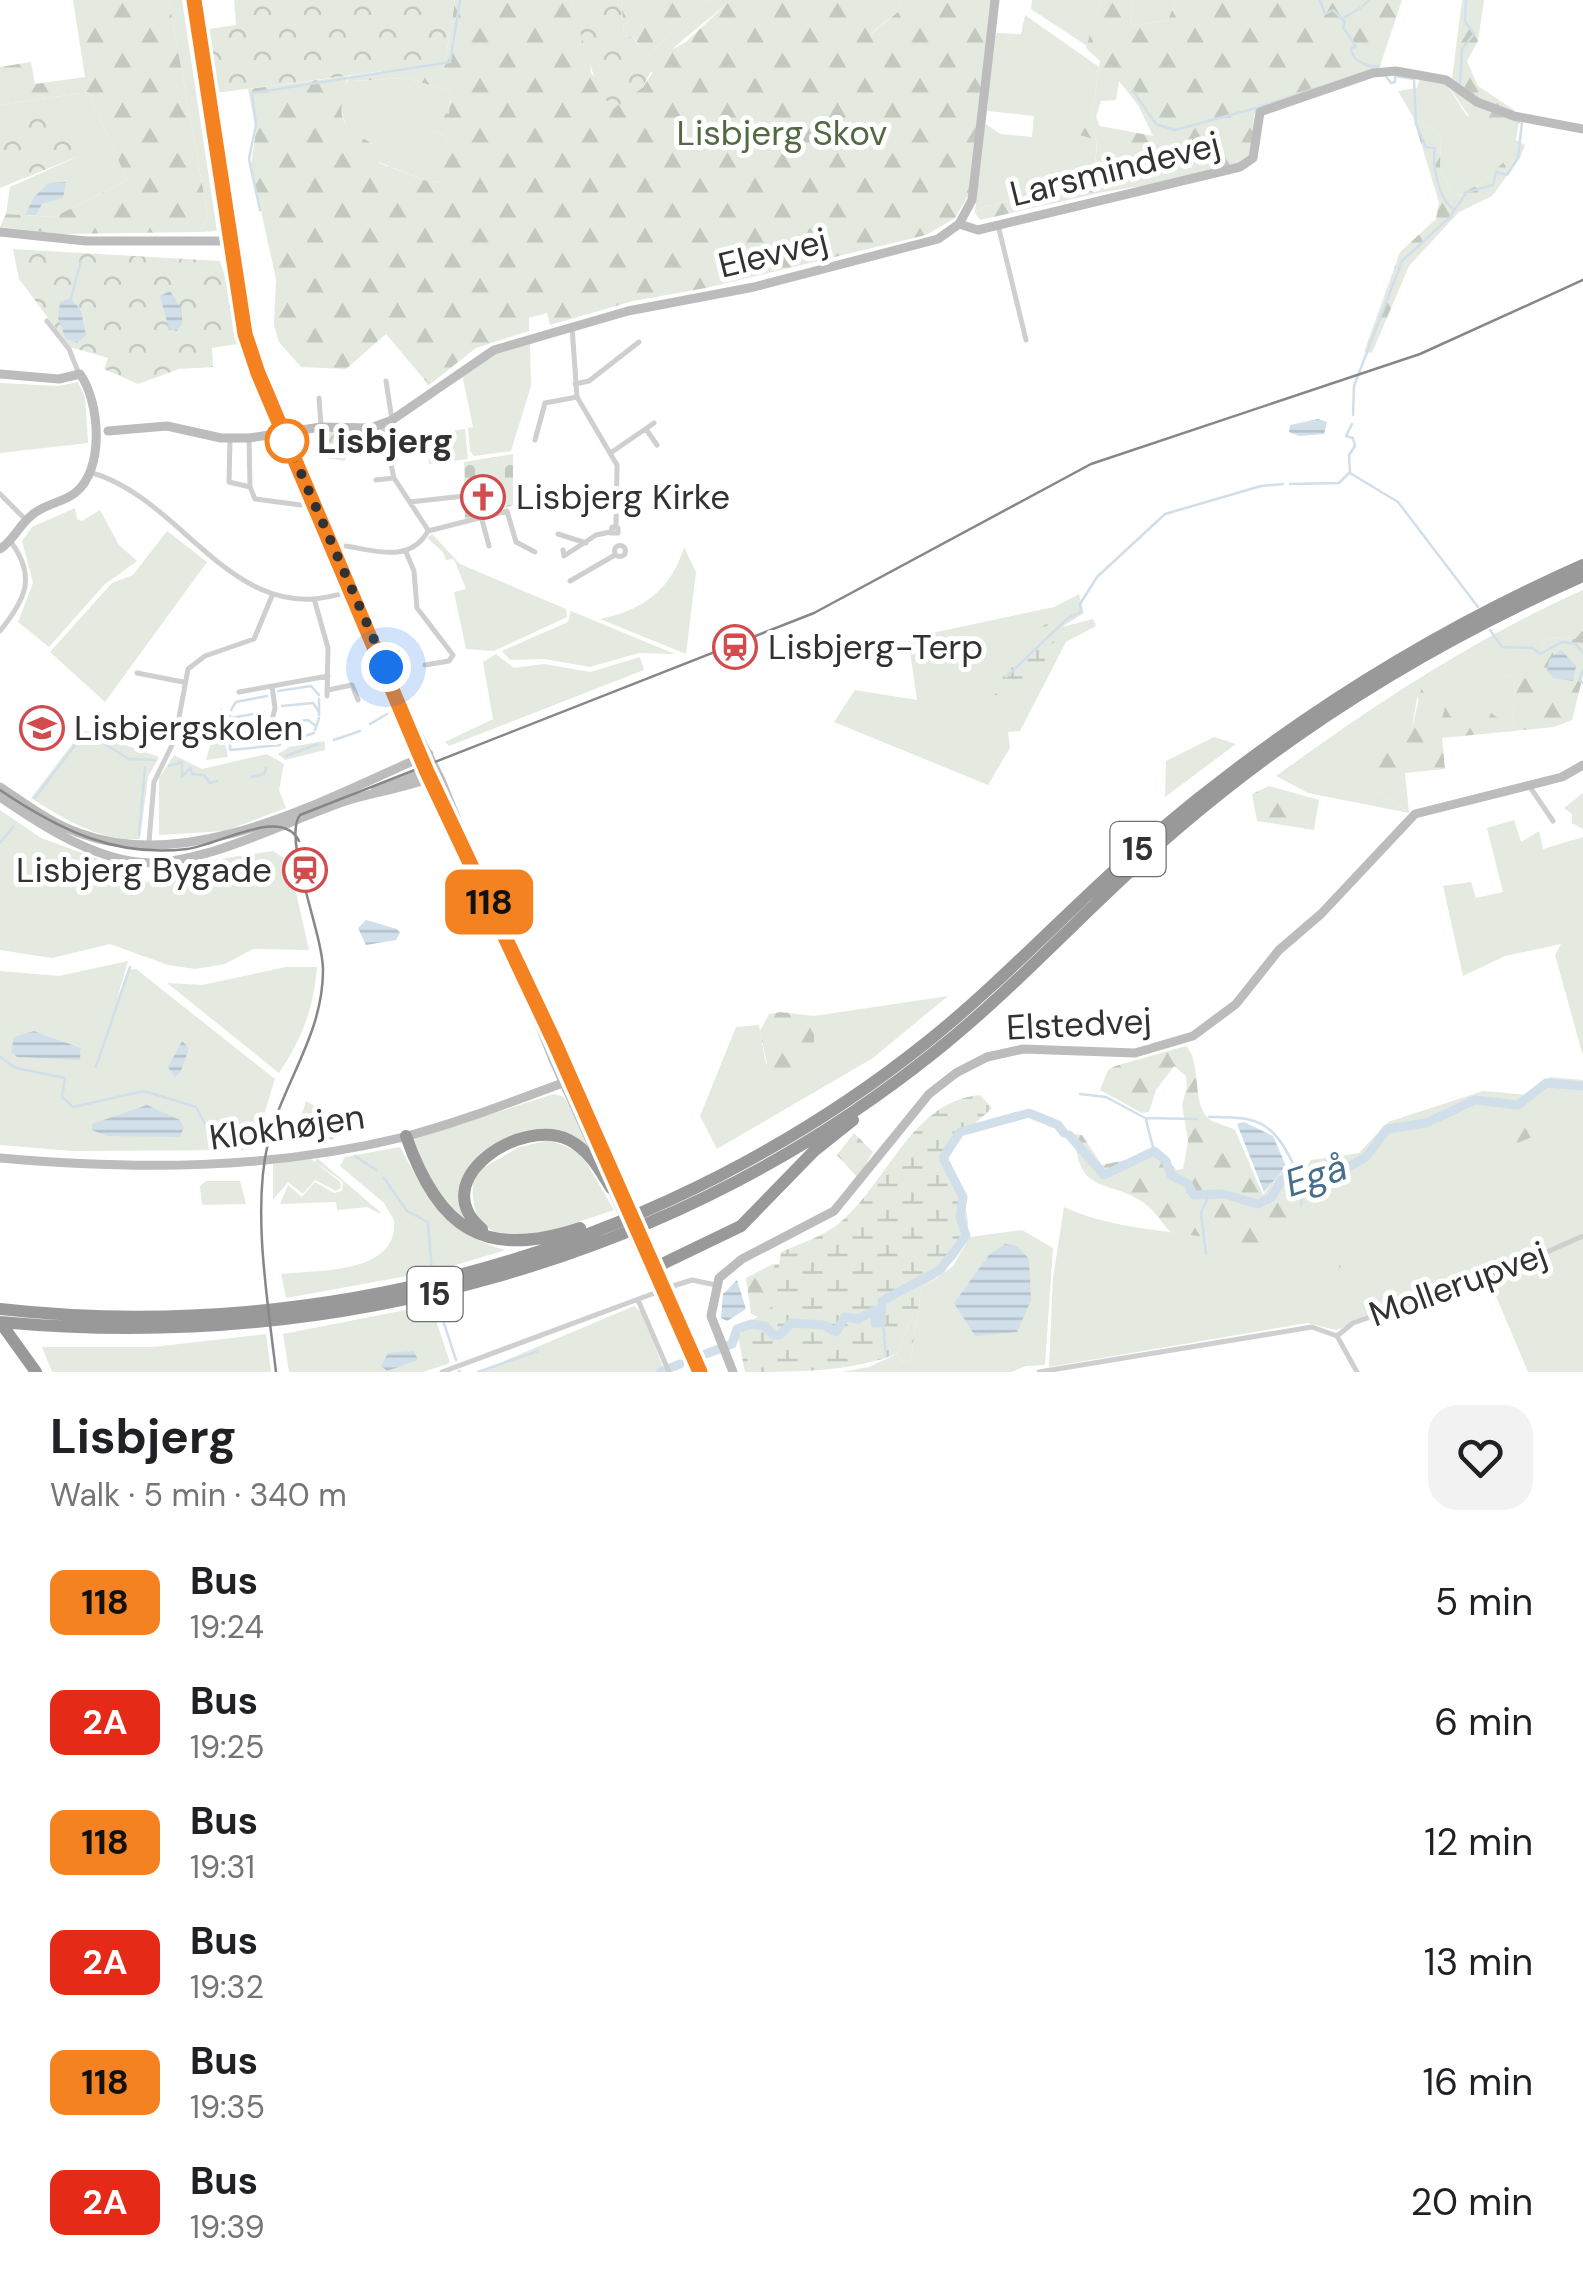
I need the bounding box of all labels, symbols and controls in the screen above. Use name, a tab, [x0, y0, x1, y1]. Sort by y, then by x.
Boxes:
park label: Lisbjerg Skov	[676, 110, 888, 156]
street label: Larsmindevej	[1005, 121, 1225, 217]
street label: Elevvej	[714, 217, 832, 289]
place label: Lisbjerg	[317, 418, 453, 464]
marker: Lisbjerg	[266, 420, 308, 462]
church icon: Lisbjerg Kirke	[460, 474, 506, 520]
place label: Lisbjerg Kirke	[516, 474, 730, 520]
station icon: Lisbjerg-Terp	[712, 624, 758, 670]
place label: Lisbjerg-Terp	[768, 624, 983, 670]
your location	[361, 642, 411, 692]
school or university icon: Lisbjergskolen	[19, 705, 65, 751]
place label: Lisbjergskolen	[74, 705, 303, 751]
road number: 15	[1110, 822, 1166, 876]
place label: Lisbjerg Bygade	[16, 847, 272, 893]
station icon: Lisbjerg Bygade	[282, 847, 328, 893]
line badge: 118	[432, 870, 546, 934]
text: 118	[465, 879, 513, 925]
street label: Elstedvej	[1005, 997, 1153, 1051]
street label: Klokhøjen	[206, 1093, 368, 1161]
water label: Egå	[1278, 1142, 1354, 1208]
street label: Mollerupvej	[1363, 1231, 1553, 1337]
road number: 15	[408, 1267, 462, 1321]
text: Lisbjerg	[50, 1405, 237, 1468]
button: heart	[1428, 1405, 1533, 1510]
text: Walk · 5 min · 340 m	[50, 1474, 347, 1516]
text: Bus	[190, 1556, 258, 1606]
text: 5 min	[1435, 1577, 1533, 1627]
text: 118	[81, 1579, 129, 1625]
text: 19:24	[190, 1606, 264, 1648]
text: Bus	[190, 1676, 258, 1726]
text: 6 min	[1434, 1697, 1533, 1747]
text: 2A	[82, 1699, 128, 1745]
text: 19:25	[190, 1726, 265, 1768]
text: Bus	[190, 1796, 258, 1846]
text: 12 min	[1424, 1817, 1533, 1867]
text: 118	[81, 1819, 129, 1865]
text: 19:31	[190, 1846, 255, 1888]
text: Bus	[190, 1916, 258, 1966]
text: 13 min	[1424, 1937, 1533, 1987]
text: 2A	[82, 1939, 128, 1985]
text: 19:32	[190, 1966, 264, 2008]
text: Bus	[190, 2036, 258, 2086]
text: 16 min	[1422, 2057, 1533, 2107]
text: 118	[81, 2059, 129, 2105]
text: 19:35	[190, 2086, 265, 2128]
text: Bus	[190, 2156, 258, 2206]
text: 20 min	[1411, 2177, 1533, 2227]
text: 2A	[82, 2179, 128, 2225]
text: 19:39	[190, 2206, 265, 2248]

